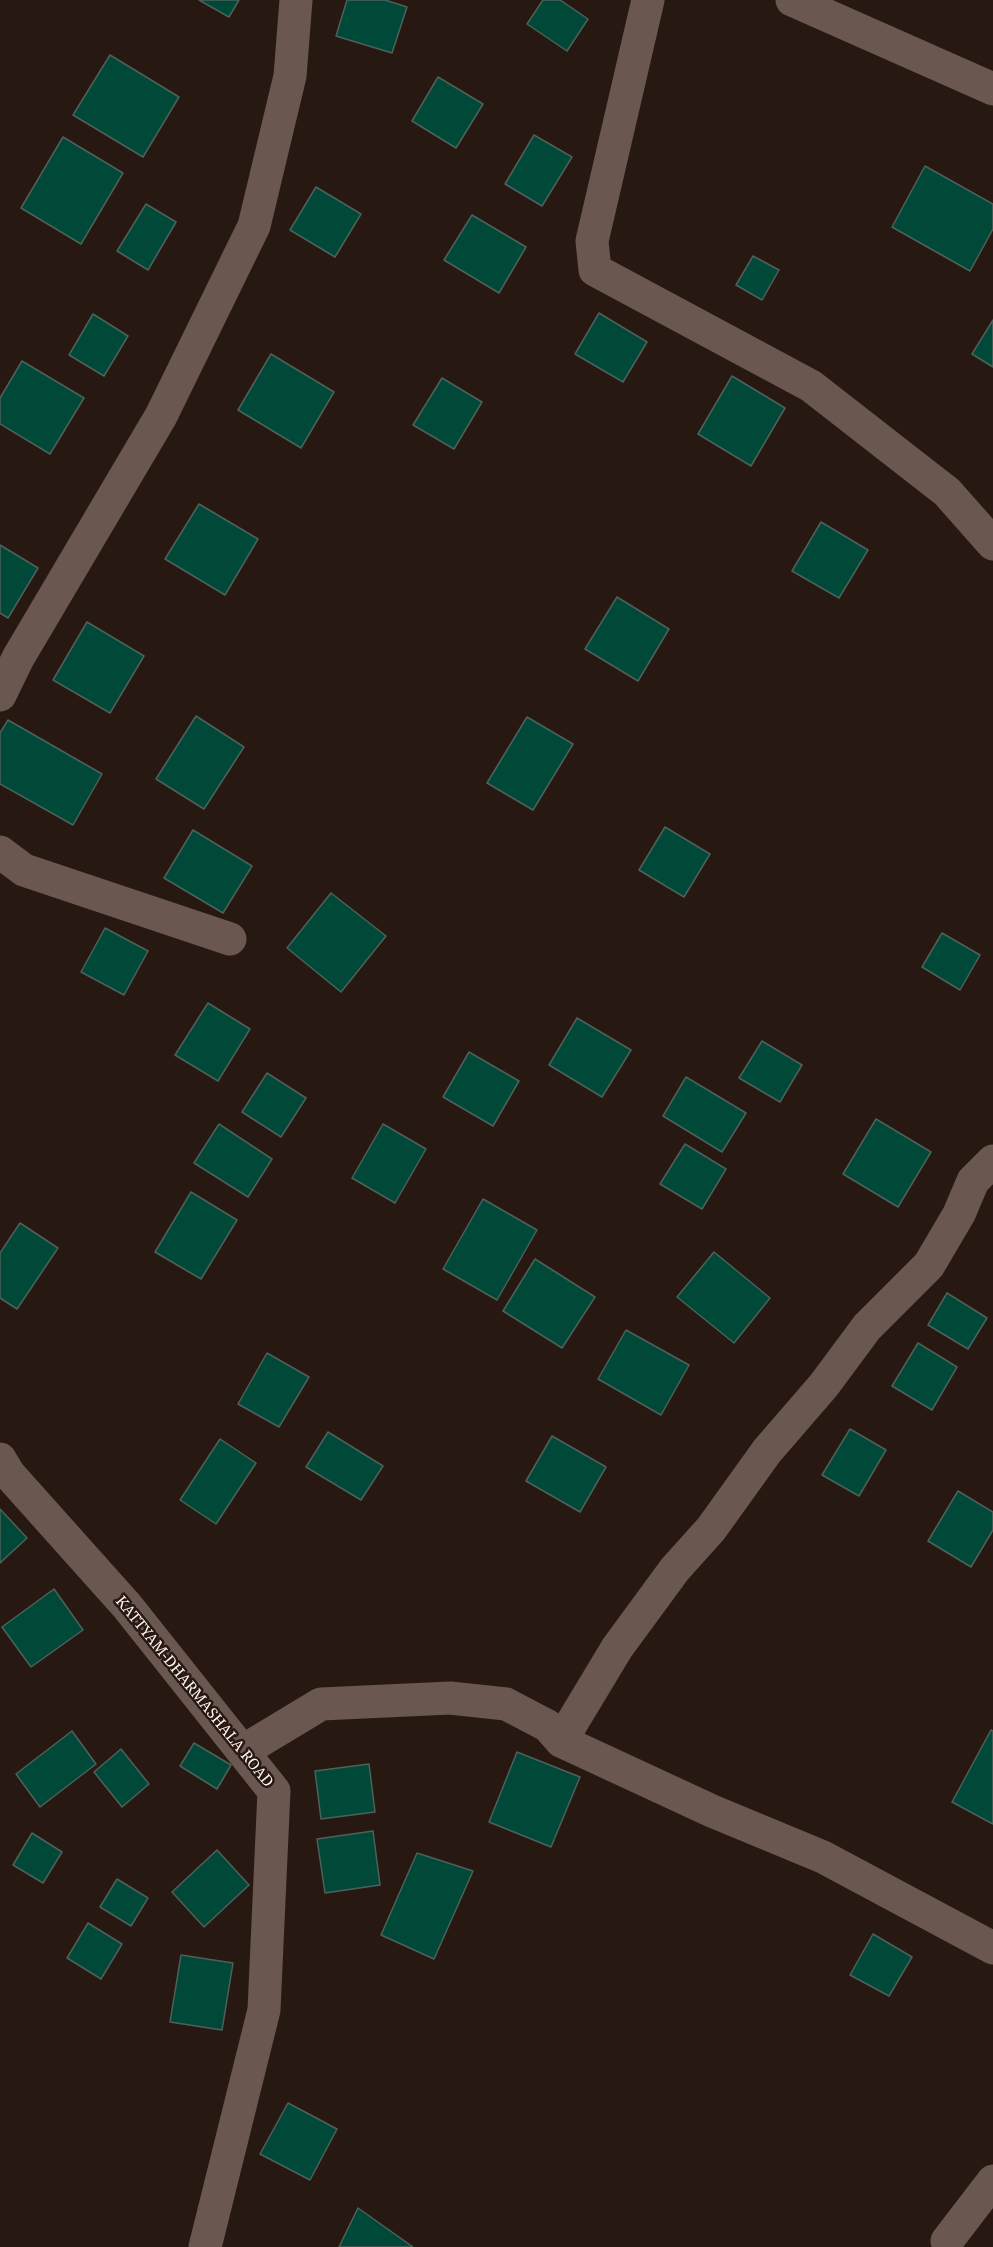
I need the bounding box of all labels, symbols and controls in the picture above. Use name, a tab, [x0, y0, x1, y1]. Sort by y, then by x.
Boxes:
street label: KATTYAM-DHARMASHALA ROAD	[111, 1593, 277, 1791]

